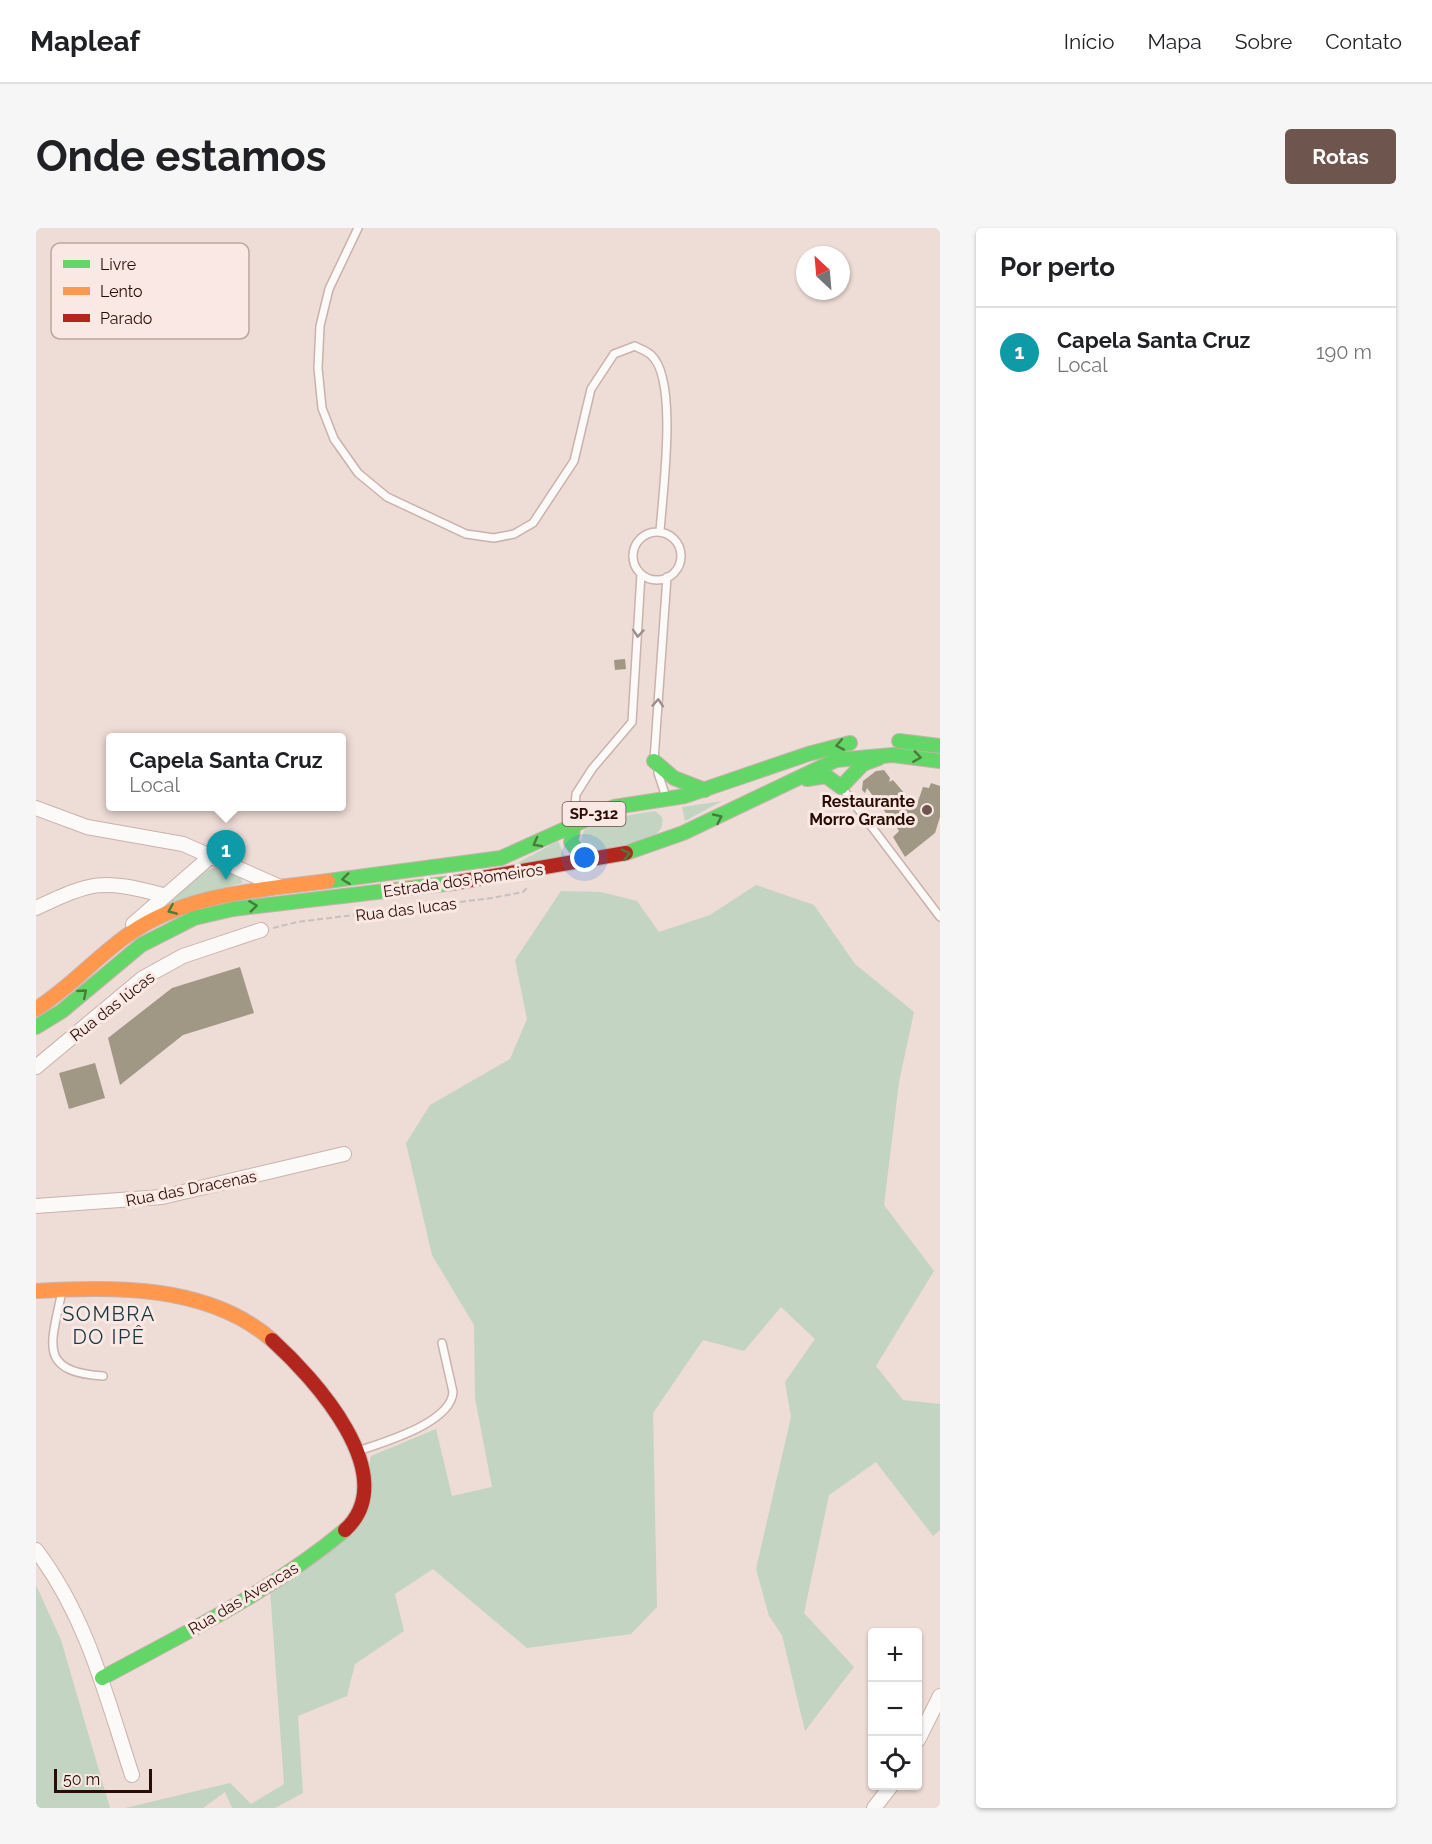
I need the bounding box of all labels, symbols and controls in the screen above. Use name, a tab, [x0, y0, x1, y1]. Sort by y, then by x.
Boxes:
text: Mapleaf	[30, 25, 140, 58]
text: Início	[1064, 29, 1114, 54]
text: Mapa	[1147, 29, 1202, 54]
text: Sobre	[1235, 29, 1292, 54]
text: Contato	[1325, 29, 1402, 54]
button: Rotas	[1285, 129, 1396, 184]
text: Onde estamos	[36, 132, 327, 181]
legend	[51, 243, 249, 339]
north arrow	[796, 246, 850, 300]
text: Por perto	[1000, 252, 1115, 282]
text: Livre	[100, 255, 136, 274]
text: Lento	[100, 282, 143, 301]
text: Parado	[100, 309, 152, 328]
text: Capela Santa Cruz	[1057, 327, 1250, 353]
text: 1	[1015, 340, 1024, 364]
text: 190 m	[1316, 340, 1372, 364]
text: Local	[1057, 353, 1108, 377]
one-way arrow	[631, 628, 644, 637]
one-way arrow	[651, 698, 664, 707]
popup	[106, 733, 346, 811]
one-way arrow	[836, 738, 846, 751]
text: Capela Santa Cruz	[129, 747, 323, 773]
one-way arrow	[912, 751, 921, 763]
text: Local	[129, 773, 180, 797]
place label: Restaurante Morro Grande	[809, 792, 915, 829]
road number: SP-312	[562, 802, 626, 826]
marker: Restaurante Morro Grande	[920, 803, 934, 817]
one-way arrow	[711, 813, 722, 825]
pin: 1	[206, 830, 246, 880]
one-way arrow	[532, 836, 543, 847]
your location	[570, 843, 599, 872]
one-way arrow	[621, 849, 631, 862]
street label: Estrada dos Romeiros	[382, 860, 544, 901]
one-way arrow	[342, 872, 351, 884]
street label: Rua das Iucas	[354, 894, 458, 925]
one-way arrow	[248, 901, 257, 913]
one-way arrow	[167, 903, 178, 915]
street label: Rua das Iúcas	[66, 967, 158, 1045]
one-way arrow	[77, 989, 87, 1000]
street label: Rua das Dracenas	[124, 1166, 258, 1210]
district label: SOMBRA DO IPÊ	[62, 1302, 156, 1349]
street label: Rua das Avencas	[185, 1558, 302, 1639]
map controls	[868, 1628, 922, 1790]
button: +	[868, 1628, 922, 1682]
button: −	[868, 1682, 922, 1736]
button: locate	[868, 1736, 922, 1790]
scale bar	[54, 1766, 152, 1794]
text: 50 m	[63, 1770, 100, 1789]

